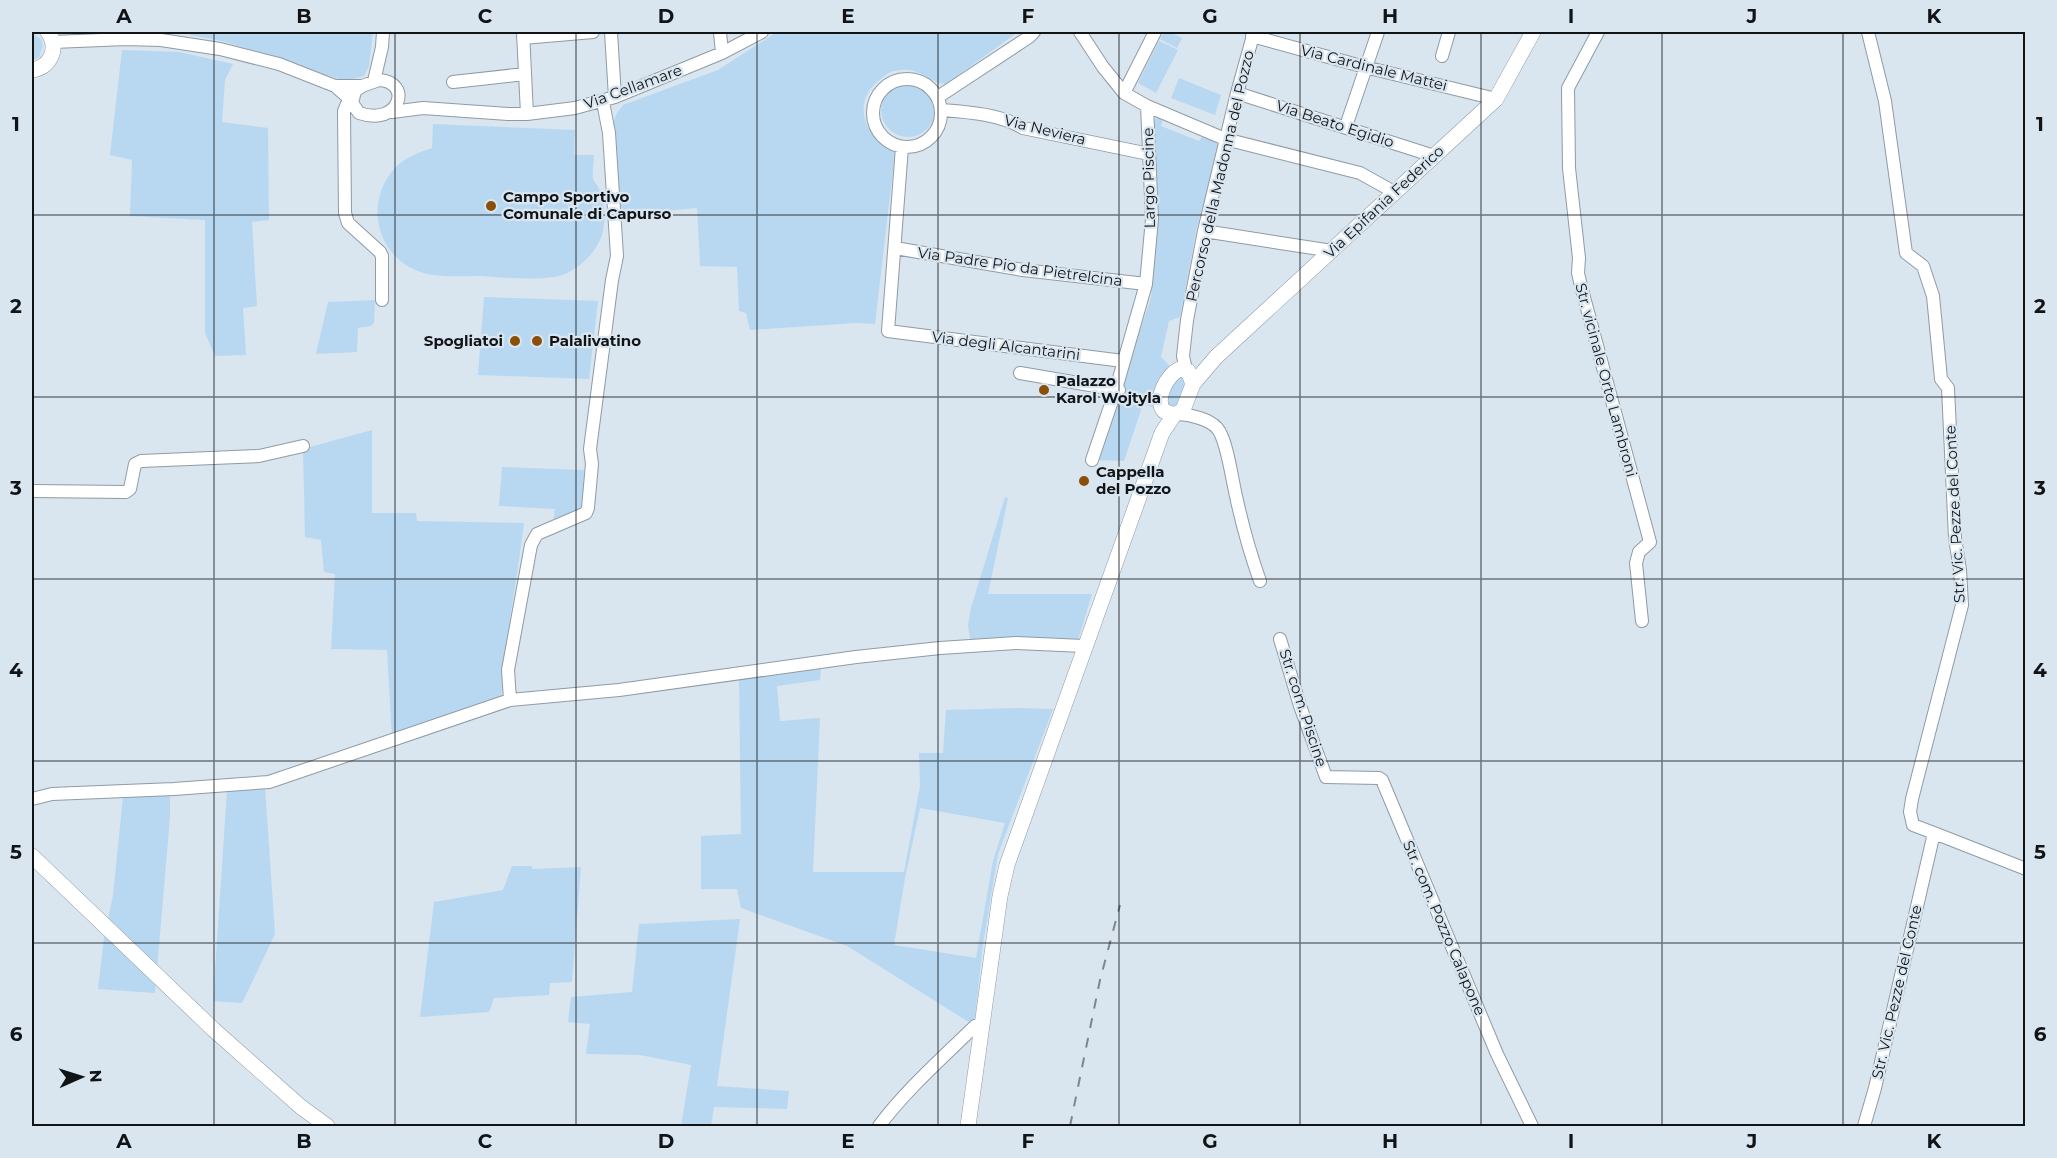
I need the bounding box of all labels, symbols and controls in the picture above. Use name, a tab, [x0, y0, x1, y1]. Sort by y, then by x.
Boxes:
text: A	[115, 4, 132, 28]
text: B	[296, 4, 312, 28]
text: C	[478, 4, 493, 28]
text: D	[658, 4, 674, 28]
text: E	[841, 4, 855, 28]
text: F	[1022, 4, 1035, 28]
text: G	[1202, 4, 1218, 28]
text: H	[1382, 4, 1398, 28]
text: I	[1568, 4, 1574, 28]
text: J	[1746, 4, 1757, 28]
text: K	[1927, 4, 1943, 28]
street label: Via Cardinale Mattei	[1299, 40, 1449, 95]
street label: Percorso della Madonna del Pozzo	[1181, 48, 1258, 303]
street label: Via Cellamare	[581, 60, 684, 113]
street label: Via Beato Egidio	[1274, 95, 1397, 152]
street label: Via Neviera	[1002, 110, 1088, 149]
text: 1	[12, 112, 20, 136]
text: 1	[2036, 112, 2044, 136]
street label: Largo Piscine	[1138, 127, 1159, 229]
street label: Via Epifania Federico	[1320, 141, 1448, 262]
place label: Campo Sportivo Comunale di Capurso	[503, 187, 672, 223]
marker: Campo Sportivo Comunale di Capurso	[484, 199, 498, 213]
street label: Via Padre Pio da Pietrelcina	[916, 243, 1124, 290]
street label: Str. vicinale Orto Lambroni	[1571, 281, 1642, 479]
text: 2	[10, 294, 22, 318]
text: 2	[2034, 294, 2046, 318]
street label: Via degli Alcantarini	[931, 327, 1081, 364]
place label: Spogliatoi	[424, 331, 503, 350]
place label: Palalivatino	[549, 331, 641, 350]
marker: Spogliatoi	[508, 334, 522, 348]
marker: Palalivatino	[530, 334, 544, 348]
place label: Palazzo Karol Wojtyla	[1056, 371, 1161, 407]
marker: Palazzo Karol Wojtyla	[1037, 383, 1051, 397]
street label: Str. Vic. Pezze del Conte	[1940, 425, 1969, 603]
place label: Cappella del Pozzo	[1096, 462, 1171, 498]
marker: Cappella del Pozzo	[1077, 474, 1091, 488]
text: 3	[9, 476, 22, 500]
text: 3	[2033, 476, 2046, 500]
street label: Str. com. Piscine	[1275, 647, 1331, 769]
text: 4	[9, 658, 23, 682]
text: 4	[2033, 658, 2047, 682]
street label: Str. com. Pozzo Calapone	[1399, 837, 1490, 1018]
text: 5	[10, 840, 22, 864]
text: 5	[2034, 840, 2046, 864]
street label: Str. Vic. Pezze del Conte	[1867, 903, 1926, 1081]
text: 6	[10, 1022, 23, 1046]
text: 6	[2034, 1022, 2047, 1046]
north arrow	[51, 1047, 111, 1107]
text: N	[86, 1069, 105, 1083]
text: A	[115, 1129, 132, 1153]
text: B	[296, 1129, 312, 1153]
text: C	[478, 1129, 493, 1153]
text: D	[658, 1129, 674, 1153]
text: E	[841, 1129, 855, 1153]
text: F	[1022, 1129, 1035, 1153]
text: G	[1202, 1129, 1218, 1153]
text: H	[1382, 1129, 1398, 1153]
text: I	[1568, 1129, 1574, 1153]
text: J	[1746, 1129, 1757, 1153]
text: K	[1927, 1129, 1943, 1153]

